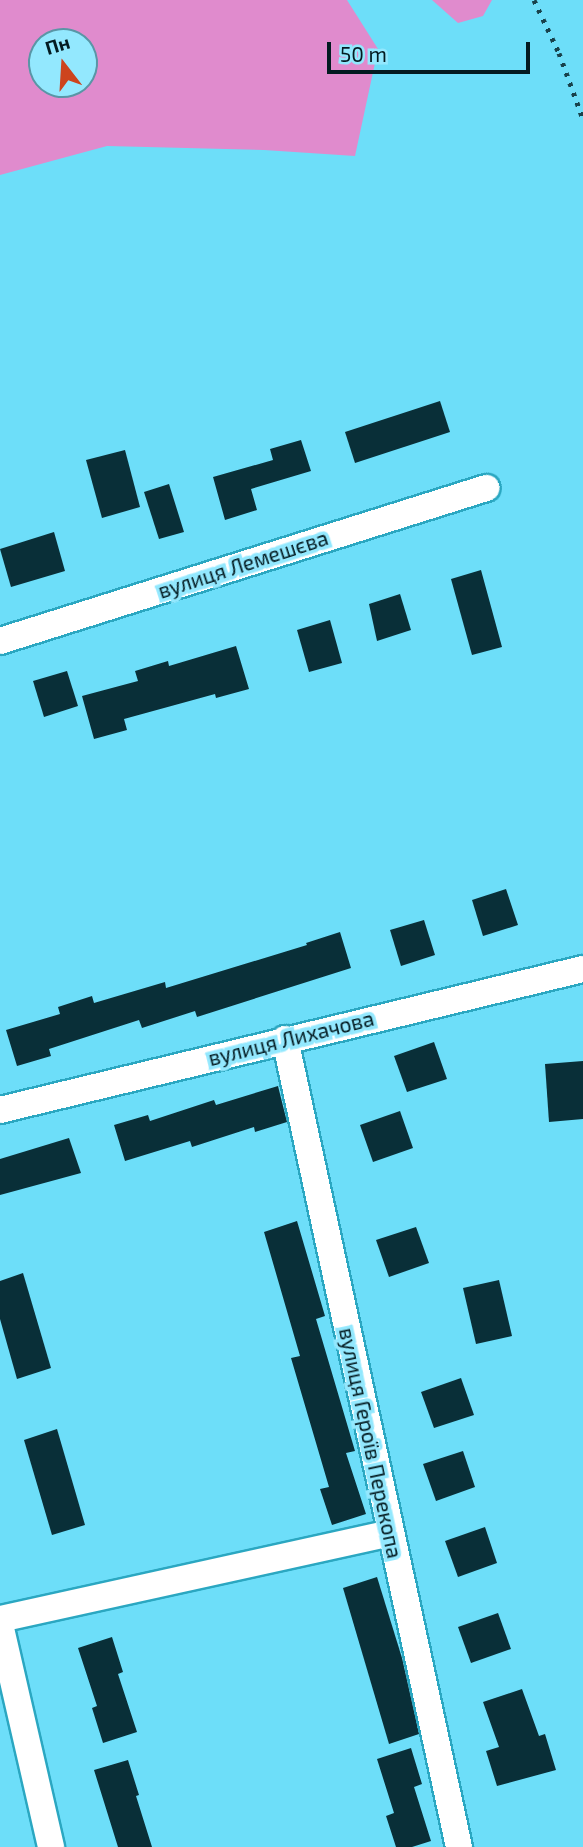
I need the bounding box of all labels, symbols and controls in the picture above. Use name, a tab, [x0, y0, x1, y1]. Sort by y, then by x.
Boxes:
north arrow	[28, 28, 98, 98]
scale bar	[331, 28, 534, 72]
text: Пн	[42, 30, 72, 59]
text: 50 m	[340, 41, 387, 66]
street label: вулиця Лемешєва	[155, 525, 331, 603]
street label: вулиця Лихачова	[206, 1005, 376, 1071]
street label: вулиця Героїв Перекопа	[334, 1325, 408, 1561]

